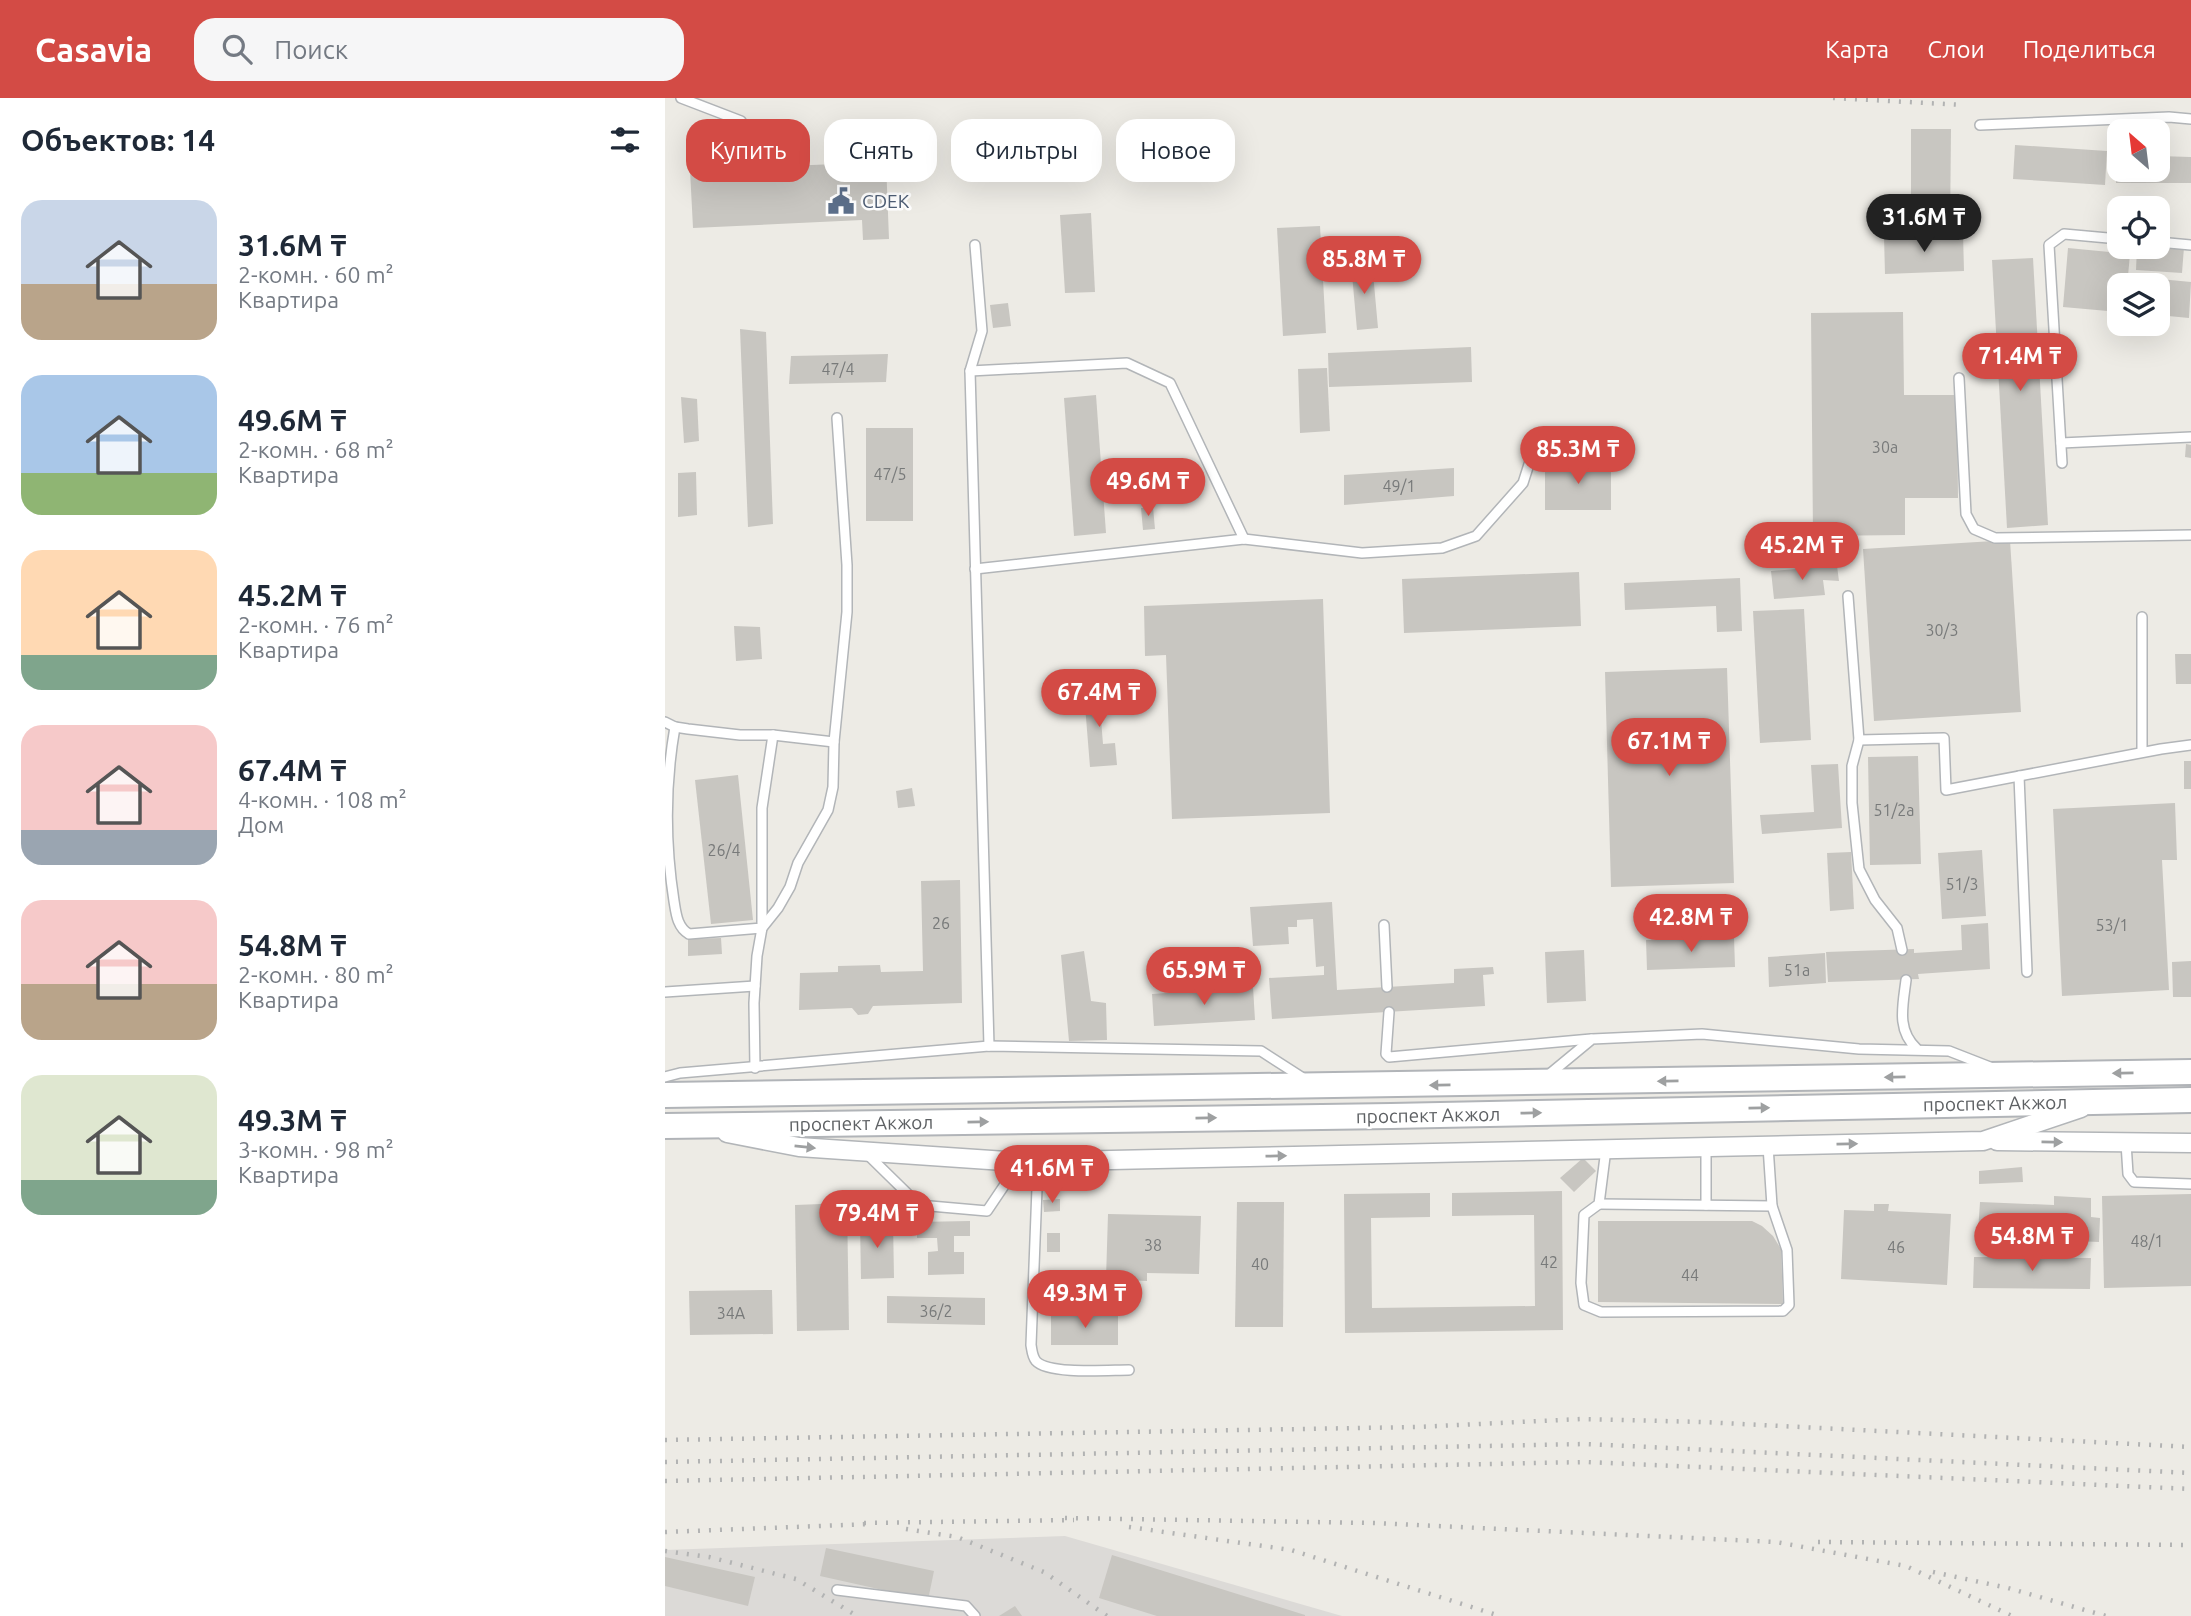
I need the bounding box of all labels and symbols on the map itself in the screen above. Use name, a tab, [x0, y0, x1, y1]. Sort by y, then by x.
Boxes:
north arrow	[2107, 119, 2170, 182]
public building icon: CDEK	[826, 186, 856, 216]
place label: CDEK	[862, 190, 910, 212]
pin: 31.6M ₸	[1859, 194, 1989, 254]
pin: 85.8M ₸	[1299, 236, 1429, 296]
pin: 71.4M ₸	[1955, 334, 2085, 393]
house number: 47/4	[822, 360, 854, 378]
pin: 85.3M ₸	[1513, 426, 1643, 486]
house number: 30а	[1872, 438, 1898, 456]
pin: 49.6M ₸	[1083, 458, 1213, 518]
house number: 47/5	[874, 465, 906, 483]
house number: 49/1	[1383, 477, 1415, 495]
pin: 45.2M ₸	[1737, 522, 1867, 582]
house number: 30/3	[1926, 621, 1958, 639]
pin: 67.4M ₸	[1034, 670, 1164, 729]
pin: 67.1M ₸	[1604, 718, 1734, 778]
house number: 51/2а	[1873, 801, 1915, 819]
house number: 26/4	[708, 841, 740, 859]
house number: 51/3	[1946, 875, 1978, 893]
pin: 42.8M ₸	[1626, 894, 1756, 954]
house number: 26	[932, 914, 950, 932]
house number: 53/1	[2096, 916, 2128, 934]
pin: 65.9M ₸	[1139, 948, 1269, 1007]
house number: 51а	[1784, 961, 1810, 979]
one-way arrow	[2112, 1067, 2134, 1079]
one-way arrow	[1884, 1071, 1906, 1083]
one-way arrow	[1657, 1075, 1679, 1087]
one-way arrow	[1429, 1079, 1451, 1091]
street label: проспект Акжол	[1923, 1091, 2067, 1115]
one-way arrow	[1748, 1102, 1770, 1114]
street label: проспект Акжол	[1356, 1103, 1500, 1127]
one-way arrow	[1520, 1107, 1542, 1119]
street label: проспект Акжол	[789, 1111, 933, 1135]
one-way arrow	[1195, 1113, 1217, 1124]
one-way arrow	[967, 1116, 989, 1128]
one-way arrow	[2041, 1136, 2063, 1148]
one-way arrow	[1836, 1138, 1858, 1150]
one-way arrow	[794, 1142, 816, 1153]
pin: 41.6M ₸	[987, 1146, 1117, 1205]
one-way arrow	[1266, 1151, 1288, 1162]
pin: 79.4M ₸	[812, 1190, 942, 1250]
pin: 54.8M ₸	[1967, 1214, 2097, 1273]
house number: 48/1	[2131, 1232, 2163, 1250]
house number: 38	[1144, 1236, 1162, 1254]
house number: 46	[1887, 1238, 1905, 1256]
house number: 42	[1540, 1253, 1558, 1271]
house number: 40	[1251, 1255, 1269, 1273]
house number: 44	[1681, 1266, 1699, 1284]
pin: 49.3M ₸	[1020, 1270, 1150, 1330]
house number: 36/2	[920, 1302, 952, 1320]
house number: 34А	[717, 1304, 746, 1322]

